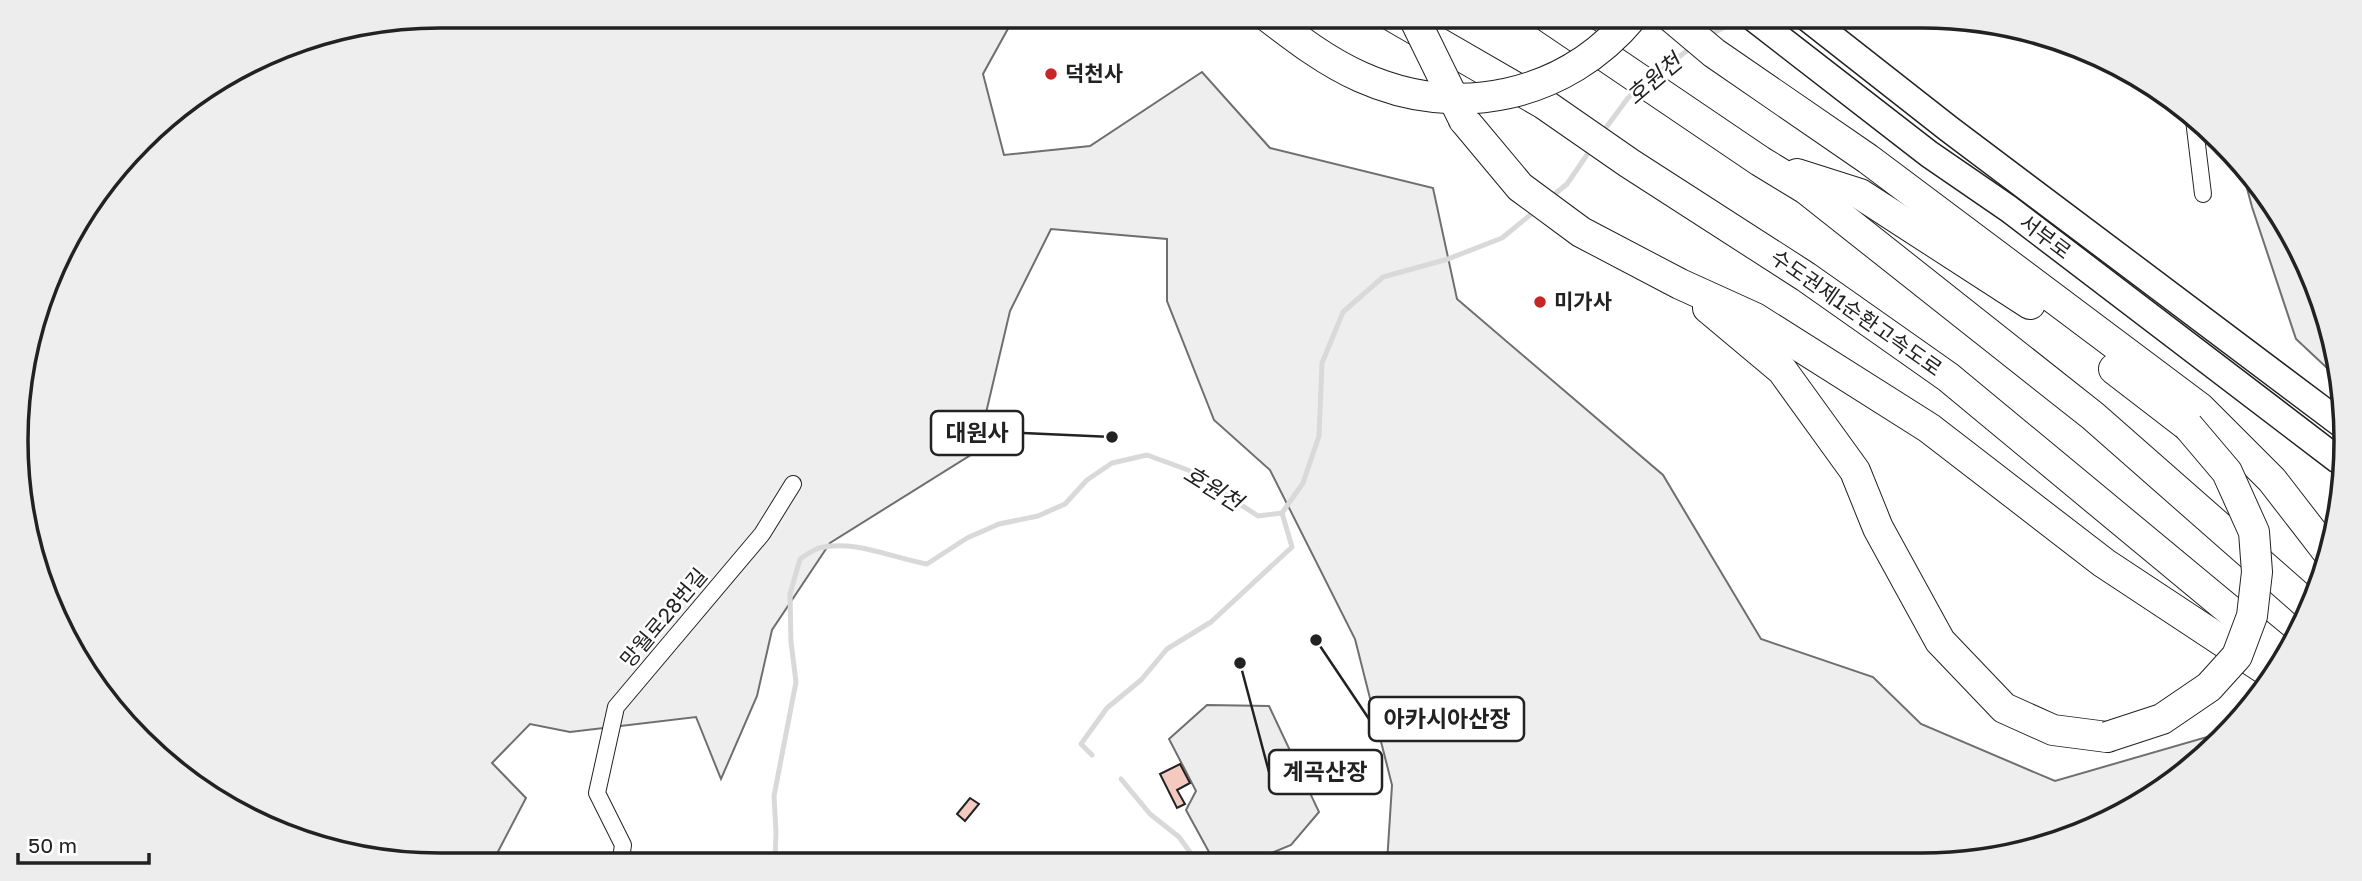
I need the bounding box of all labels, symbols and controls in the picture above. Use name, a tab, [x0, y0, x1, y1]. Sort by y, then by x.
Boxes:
water label: 호원천	[1620, 45, 1689, 109]
place label: 덕천사	[1065, 60, 1123, 86]
marker: 덕천사	[1043, 66, 1059, 82]
street label: 서부로	[2015, 208, 2077, 264]
street label: 수도권제1순환고속도로	[1766, 243, 1947, 381]
place label: 미가사	[1554, 288, 1612, 314]
marker: 미가사	[1532, 294, 1548, 310]
callout: 대원사	[931, 411, 1023, 455]
text: 대원사	[945, 418, 1009, 446]
water label: 호원천	[1179, 458, 1250, 517]
street label: 망월로28번길	[614, 562, 712, 672]
callout: 아카시아산장	[1369, 697, 1524, 741]
text: 아카시아산장	[1384, 704, 1510, 732]
callout: 계곡산장	[1269, 750, 1382, 794]
text: 계곡산장	[1283, 757, 1367, 785]
scale bar	[18, 822, 149, 866]
text: 50 m	[28, 832, 77, 858]

